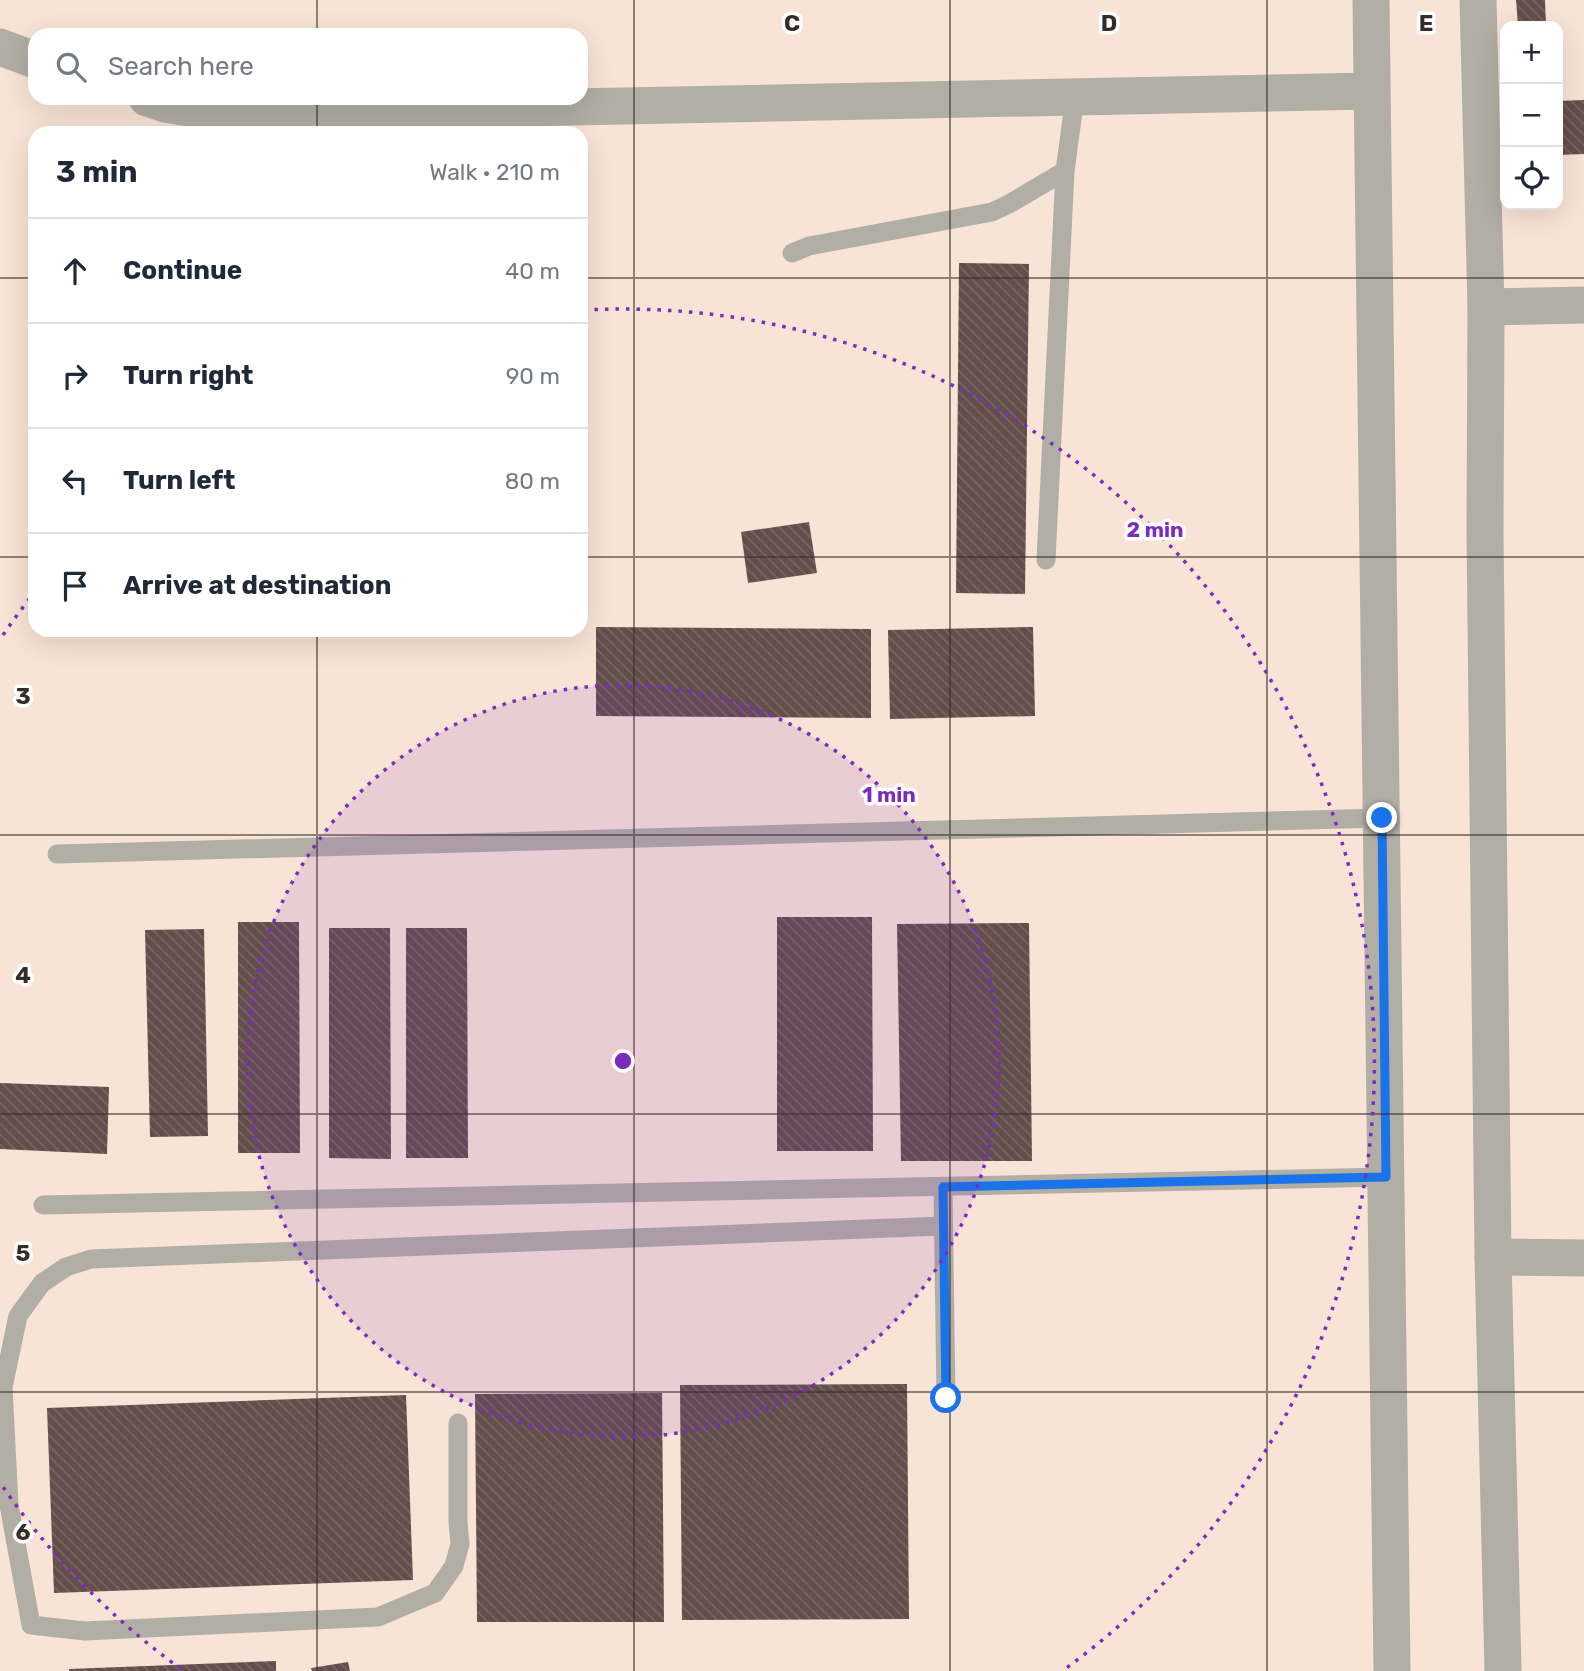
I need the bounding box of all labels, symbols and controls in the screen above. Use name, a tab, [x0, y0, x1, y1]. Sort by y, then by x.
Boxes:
text: C	[784, 9, 800, 37]
text: D	[1101, 9, 1117, 37]
text: E	[1419, 9, 1433, 37]
map controls	[1500, 21, 1563, 210]
button: +	[1500, 21, 1563, 84]
search box	[28, 28, 588, 105]
icon: search	[52, 48, 90, 86]
text: Search here	[108, 51, 254, 82]
button: −	[1500, 84, 1563, 147]
button: locate	[1500, 147, 1563, 210]
text: 3 min	[56, 154, 138, 190]
text: Walk · 210 m	[429, 158, 560, 186]
icon: ahead	[56, 252, 94, 290]
text: Continue	[123, 255, 242, 286]
text: 40 m	[505, 257, 560, 285]
icon: right	[56, 357, 94, 395]
text: Turn right	[123, 360, 253, 391]
text: 90 m	[506, 362, 560, 390]
icon: left	[56, 462, 94, 500]
text: Turn left	[123, 465, 235, 496]
text: 80 m	[505, 467, 560, 495]
text: 2 min	[1127, 517, 1183, 542]
icon: arrive	[56, 567, 94, 605]
text: Arrive at destination	[123, 570, 391, 601]
text: 3	[15, 682, 31, 710]
text: 1 min	[862, 782, 916, 807]
route end	[1366, 802, 1397, 833]
text: 4	[15, 961, 31, 989]
centre of rings	[611, 1049, 635, 1073]
text: 5	[16, 1239, 31, 1267]
route start	[930, 1382, 961, 1413]
text: 6	[16, 1518, 31, 1546]

